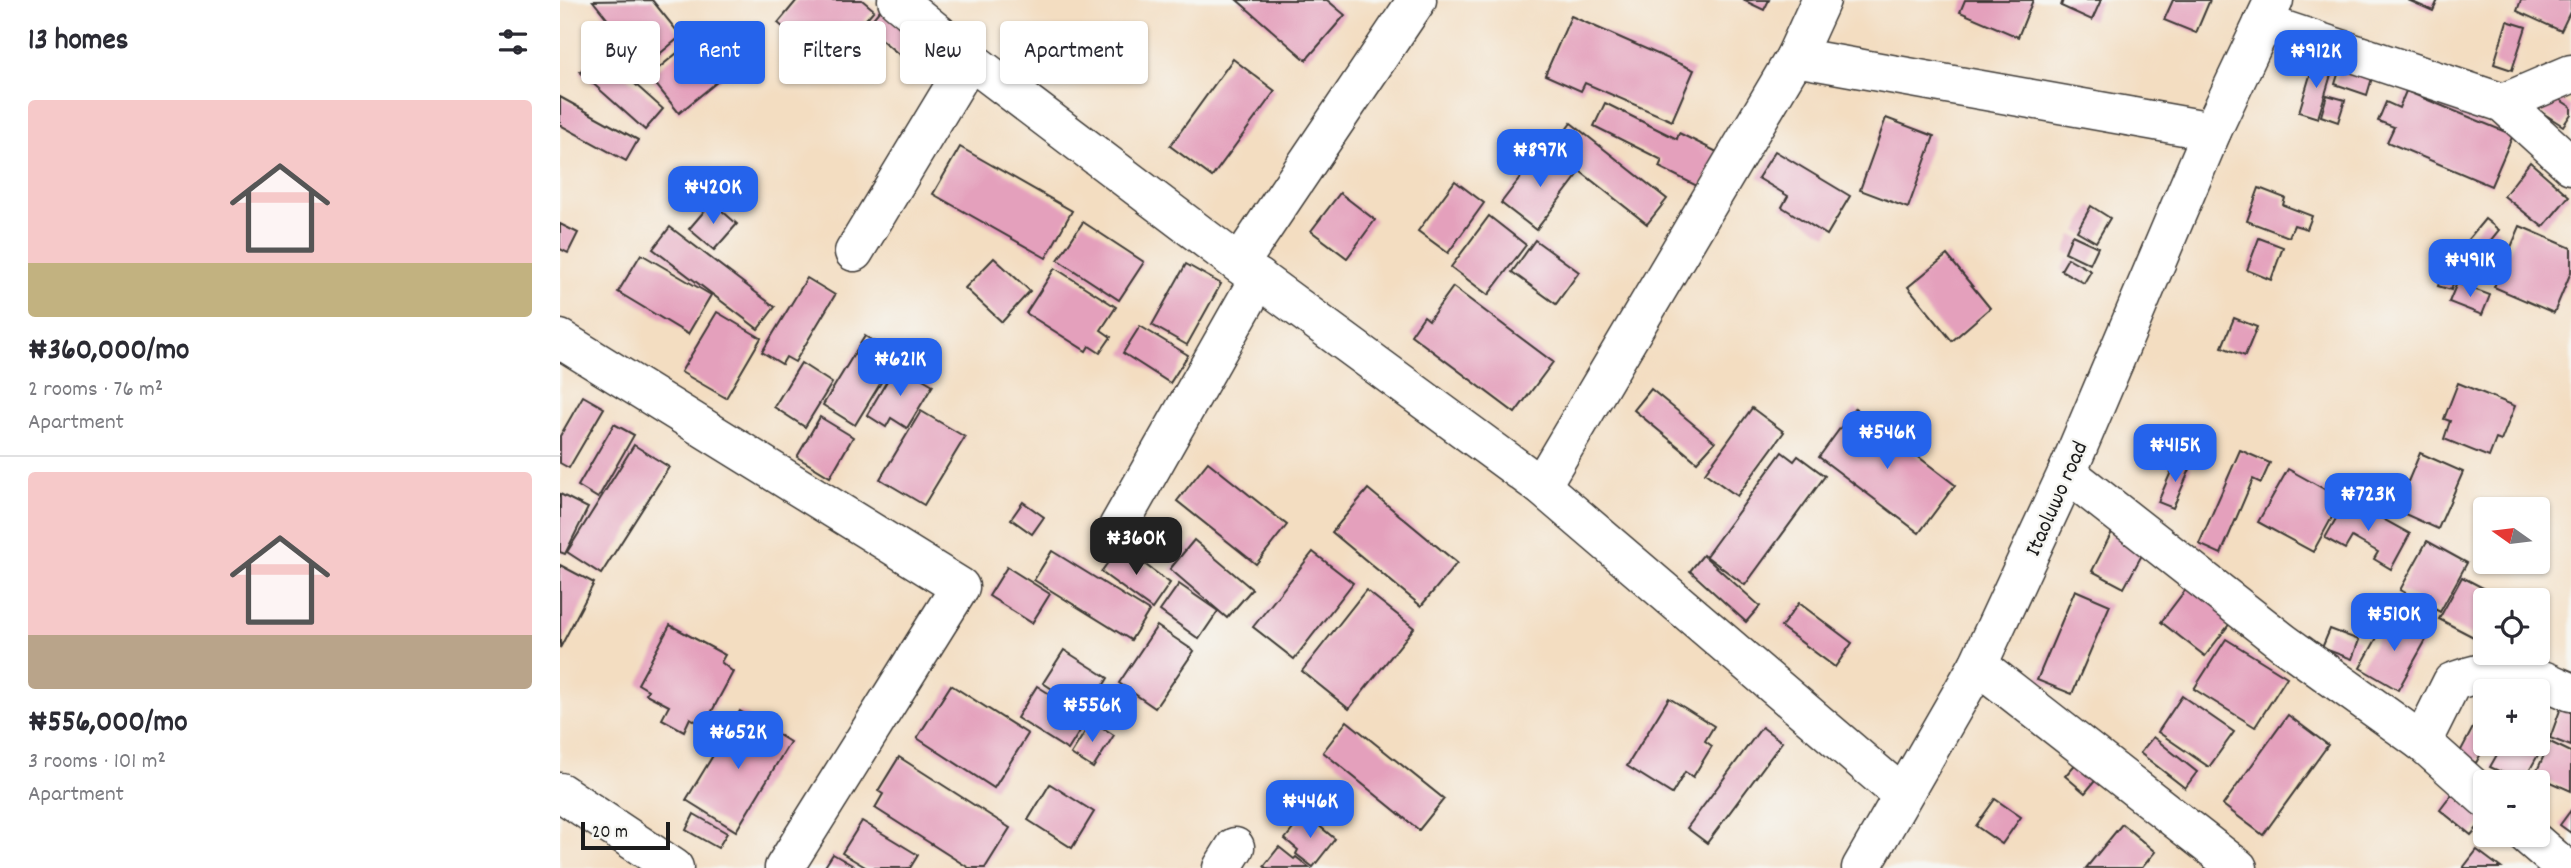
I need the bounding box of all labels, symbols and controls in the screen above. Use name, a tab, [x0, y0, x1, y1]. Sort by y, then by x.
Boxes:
text: 13 homes	[28, 21, 128, 64]
chip: Buy	[581, 21, 660, 84]
chip: Rent	[674, 21, 765, 84]
chip: Filters	[779, 21, 886, 84]
chip: New	[900, 21, 986, 84]
chip: Apartment	[1000, 21, 1148, 84]
icon: filters	[494, 23, 532, 61]
pin: ₦912K	[2267, 31, 2365, 90]
text: ₦912K	[2290, 36, 2342, 69]
pin: ₦897K	[1491, 130, 1589, 189]
text: ₦897K	[1513, 135, 1567, 168]
icon: home	[217, 145, 343, 271]
pin: ₦420K	[664, 166, 762, 226]
text: ₦420K	[684, 172, 742, 205]
pin: ₦491K	[2421, 240, 2519, 299]
text: ₦491K	[2445, 245, 2495, 278]
text: ₦360,000/mo	[28, 331, 189, 374]
pin: ₦621K	[851, 338, 949, 398]
text: ₦621K	[874, 344, 926, 377]
text: 2 rooms · 76 m²	[28, 374, 163, 407]
text: Apartment	[28, 407, 124, 440]
pin: ₦546K	[1838, 412, 1936, 471]
text: ₦546K	[1858, 417, 1916, 450]
pin: ₦415K	[2126, 424, 2224, 484]
text: ₦415K	[2150, 430, 2201, 463]
street label: Itaoluwo road	[2018, 437, 2098, 562]
pin: ₦723K	[2319, 474, 2417, 533]
text: ₦723K	[2341, 479, 2395, 512]
north arrow	[2473, 497, 2550, 574]
map controls	[2473, 497, 2550, 847]
icon: home	[217, 517, 343, 643]
pin: ₦360K	[1087, 518, 1185, 577]
text: ₦360K	[1106, 523, 1166, 556]
button: locate	[2473, 588, 2550, 665]
pin: ₦510K	[2345, 594, 2443, 653]
text: ₦510K	[2367, 599, 2421, 632]
button: +	[2473, 679, 2550, 756]
pin: ₦556K	[1043, 684, 1141, 744]
text: ₦556K	[1063, 690, 1121, 723]
text: ₦556,000/mo	[28, 703, 187, 746]
pin: ₦652K	[689, 712, 787, 771]
text: ₦652K	[709, 717, 767, 750]
text: 3 rooms · 101 m²	[28, 746, 166, 779]
button: −	[2473, 770, 2550, 847]
text: Apartment	[28, 779, 124, 812]
pin: ₦446K	[1261, 780, 1359, 840]
text: ₦446K	[1282, 786, 1338, 819]
scale bar	[581, 819, 670, 851]
text: 20 m	[592, 820, 628, 847]

